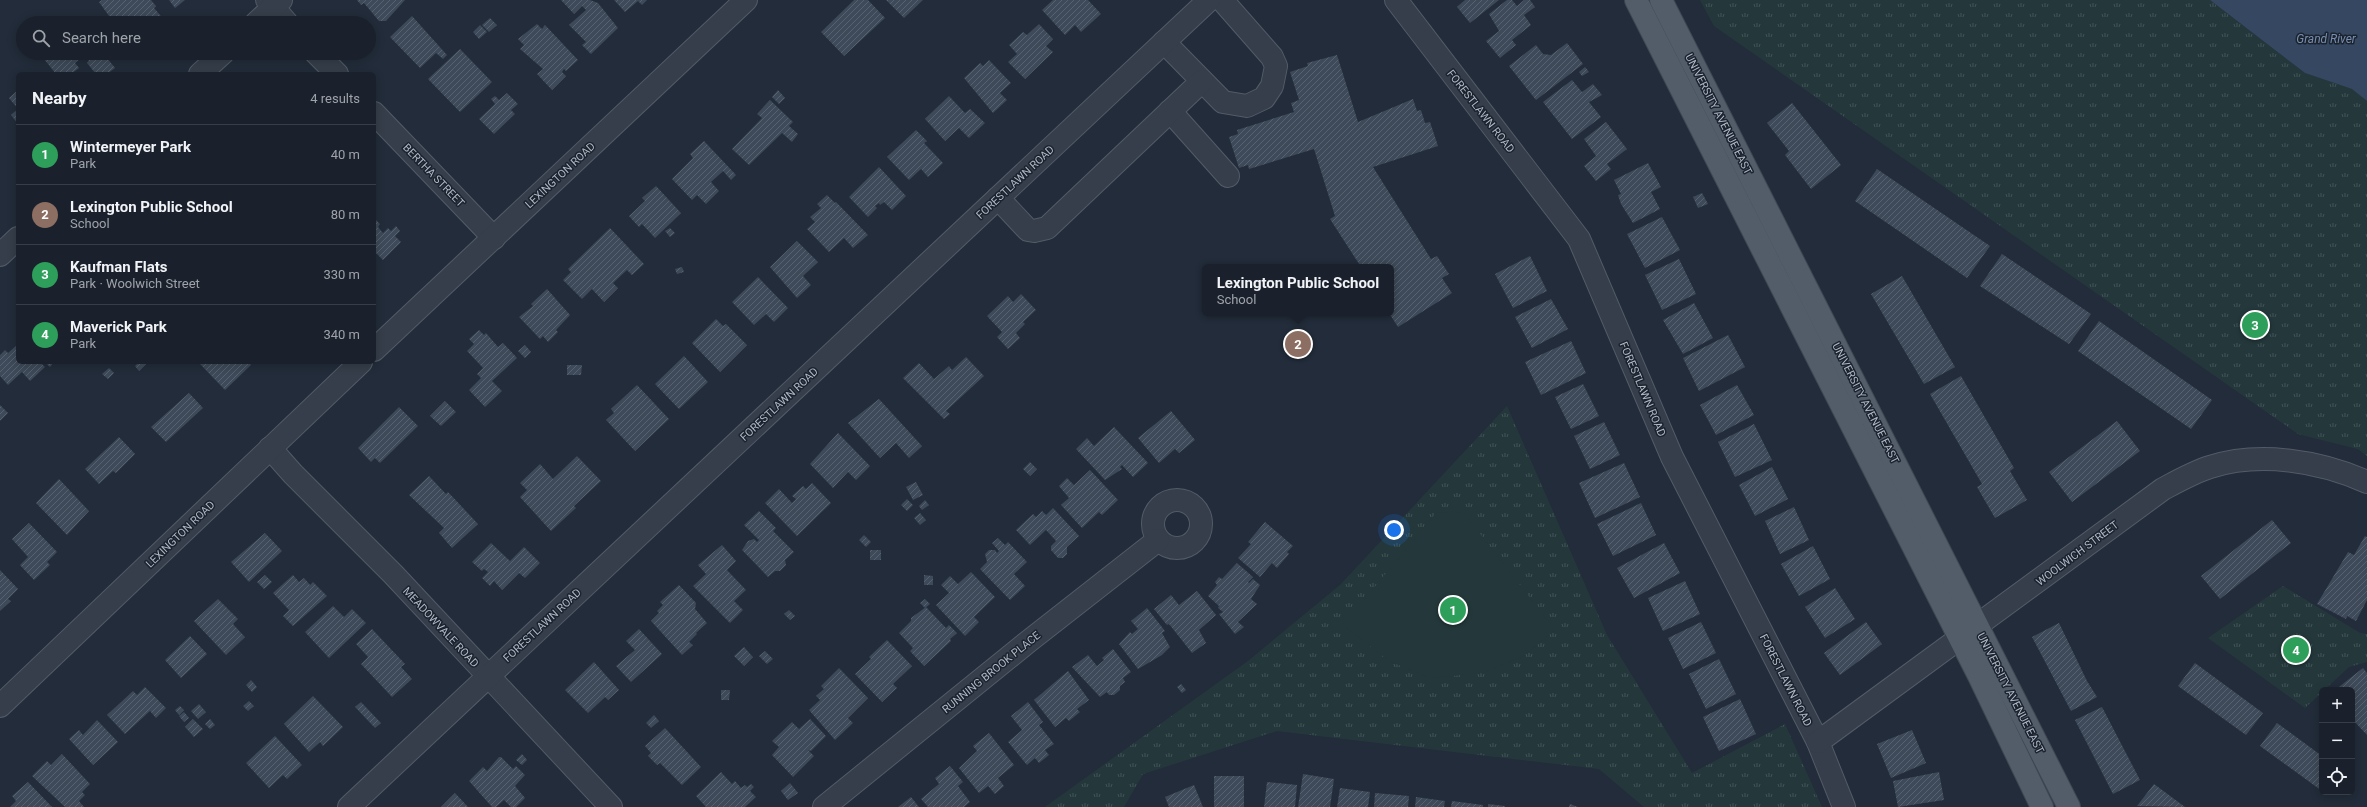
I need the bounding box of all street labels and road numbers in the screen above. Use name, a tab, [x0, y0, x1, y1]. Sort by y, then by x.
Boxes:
street label: UNIVERSITY AVENUE EAST	[1682, 52, 1755, 177]
street label: FORESTLAWN ROAD	[1444, 67, 1517, 155]
street label: LEXINGTON ROAD	[523, 140, 598, 211]
street label: BERTHA STREET	[400, 141, 467, 210]
street label: FORESTLAWN ROAD	[974, 143, 1057, 222]
street label: FORESTLAWN ROAD	[1617, 340, 1668, 438]
street label: UNIVERSITY AVENUE EAST	[1829, 341, 1902, 466]
street label: FORESTLAWN ROAD	[738, 365, 821, 444]
street label: LEXINGTON ROAD	[143, 498, 217, 571]
street label: WOOLWICH STREET	[2034, 518, 2121, 589]
street label: MEADOWVALE ROAD	[400, 585, 481, 670]
street label: FORESTLAWN ROAD	[501, 586, 584, 665]
street label: RUNNING BROOK PLACE	[940, 629, 1043, 716]
street label: UNIVERSITY AVENUE EAST	[1974, 631, 2047, 756]
street label: FORESTLAWN ROAD	[1757, 632, 1814, 728]

